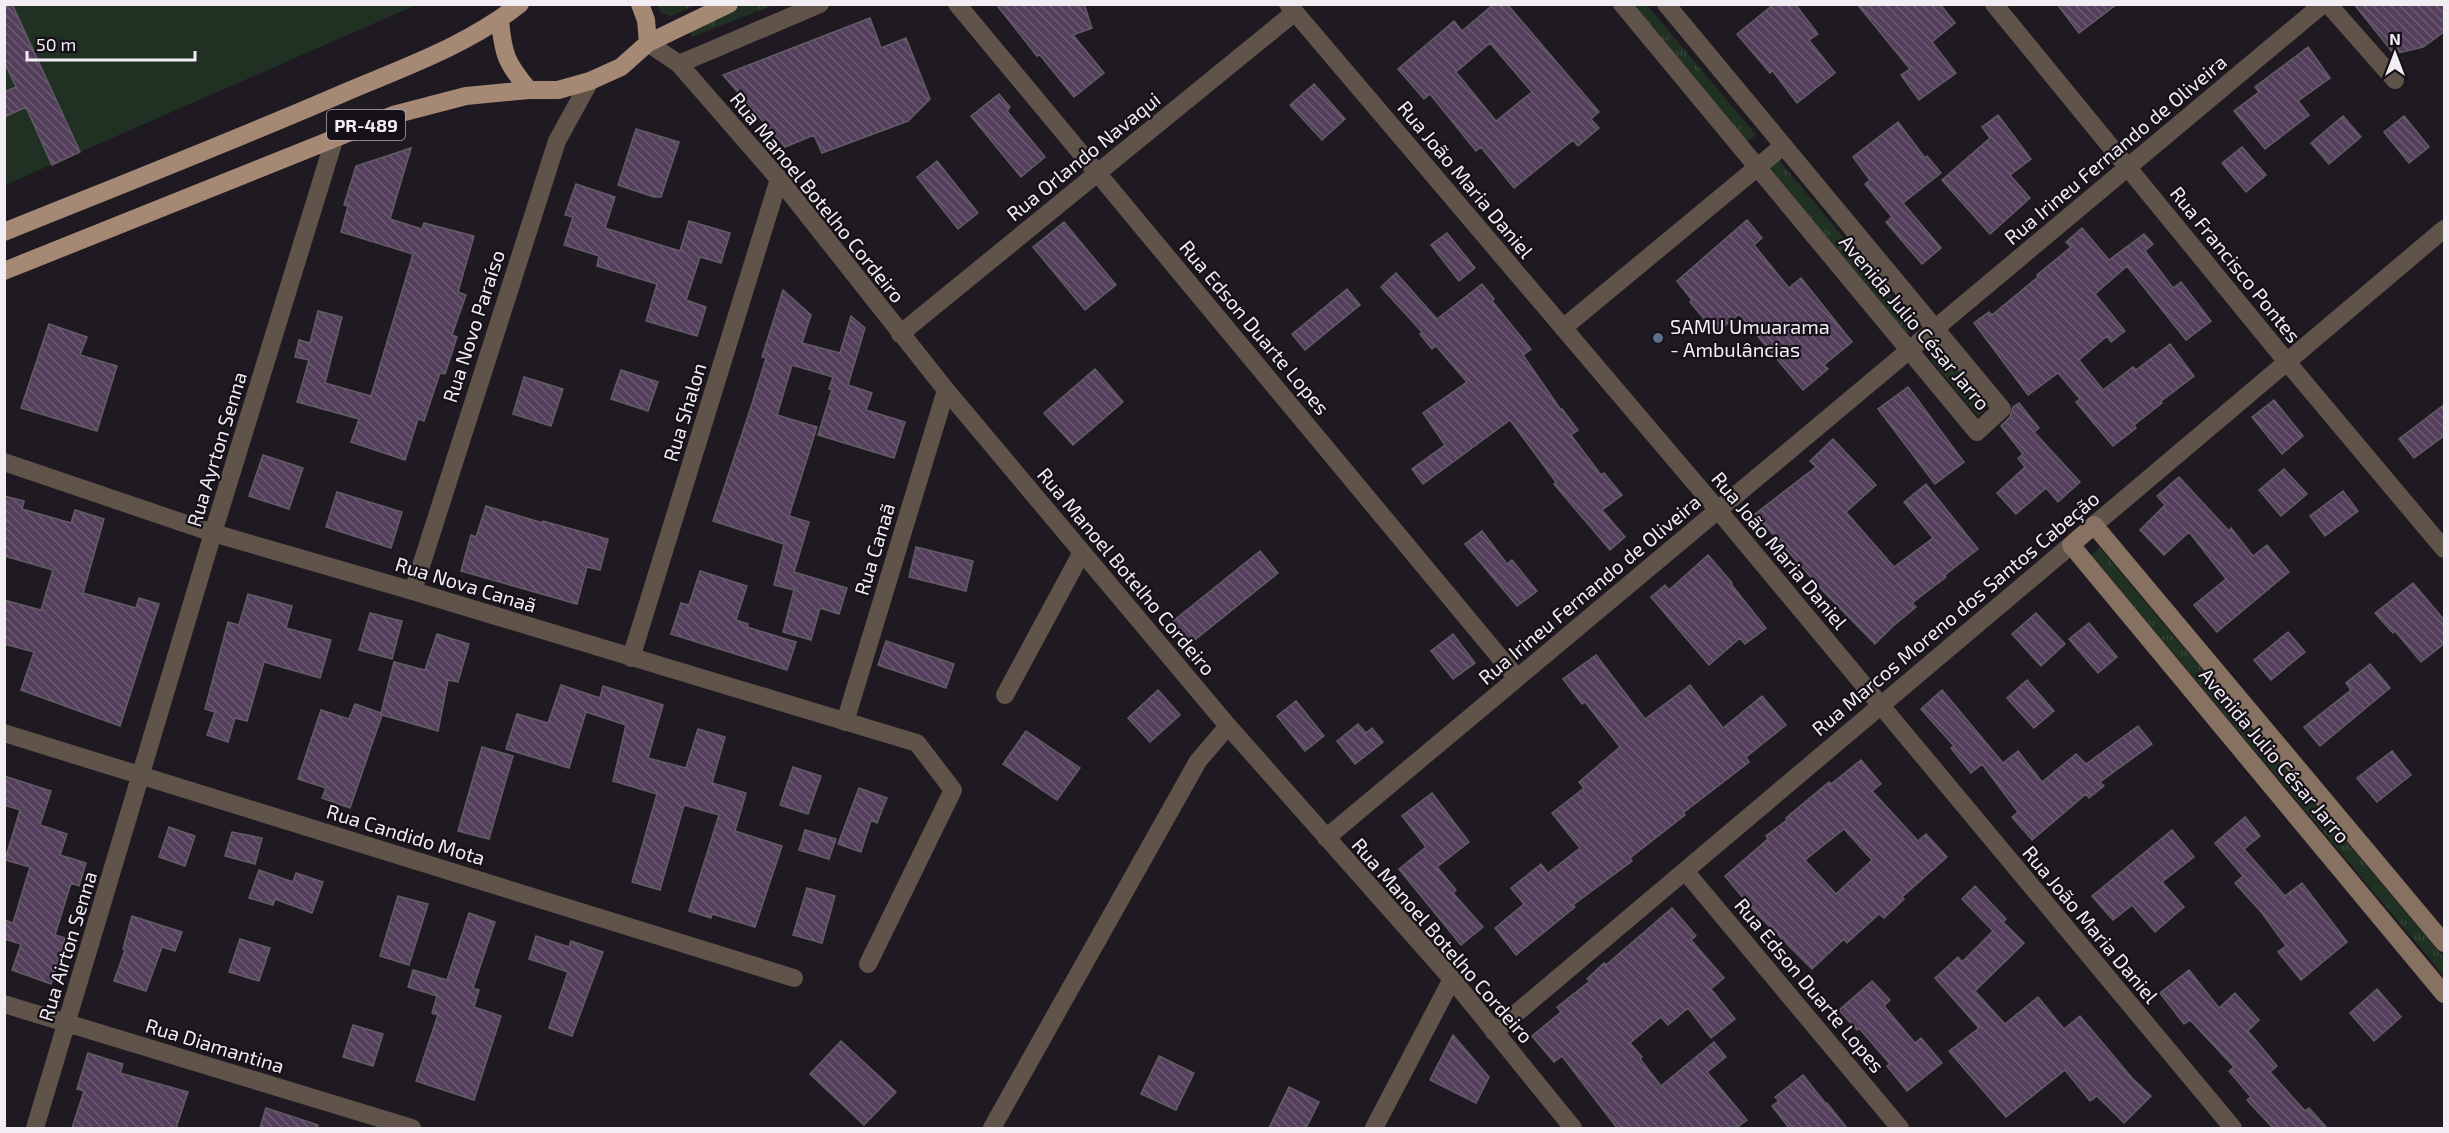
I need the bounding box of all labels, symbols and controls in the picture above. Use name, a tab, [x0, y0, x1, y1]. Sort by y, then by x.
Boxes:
scale bar	[27, 24, 195, 62]
north arrow	[2365, 24, 2425, 84]
text: N	[2389, 29, 2401, 48]
text: 50 m	[36, 33, 76, 55]
street label: Rua Irineu Fernando de Oliveira	[1999, 49, 2231, 249]
street label: Rua Manoel Botelho Cordeiro	[726, 87, 910, 307]
street label: Rua Orlando Navaqui	[1001, 87, 1165, 225]
street label: Rua João Maria Daniel	[1393, 95, 1539, 263]
road number: PR-489	[327, 110, 405, 140]
street label: Rua Francisco Pontes	[2166, 181, 2306, 347]
street label: Avenida Julio César Jarro	[1835, 230, 1995, 414]
street label: Rua Edson Duarte Lopes	[1175, 235, 1335, 419]
street label: Rua Novo Paraíso	[437, 247, 509, 405]
place label: SAMU Umuarama - Ambulâncias	[1670, 314, 1830, 361]
marker: SAMU Umuarama - Ambulâncias	[1651, 331, 1665, 345]
street label: Rua Shalon	[658, 360, 710, 464]
street label: Rua Ayrton Senna	[181, 369, 251, 529]
street label: Rua Manoel Botelho Cordeiro	[1033, 462, 1221, 680]
street label: Rua João Maria Daniel	[1707, 466, 1853, 634]
street label: Rua Marcos Moreno dos Santos Cabeção	[1807, 486, 2104, 741]
street label: Rua Irineu Fernando de Oliveira	[1473, 489, 1705, 689]
street label: Rua Canaã	[849, 500, 899, 598]
street label: Rua Nova Canaã	[392, 551, 540, 617]
street label: Avenida Julio César Jarro	[2195, 663, 2355, 847]
street label: Rua Candido Mota	[324, 798, 488, 870]
street label: Rua Manoel Botelho Cordeiro	[1347, 833, 1539, 1047]
street label: Rua João Maria Daniel	[2018, 840, 2164, 1008]
street label: Rua Airton Senna	[33, 868, 101, 1024]
street label: Rua Edson Duarte Lopes	[1730, 893, 1890, 1077]
street label: Rua Diamantina	[143, 1013, 287, 1077]

